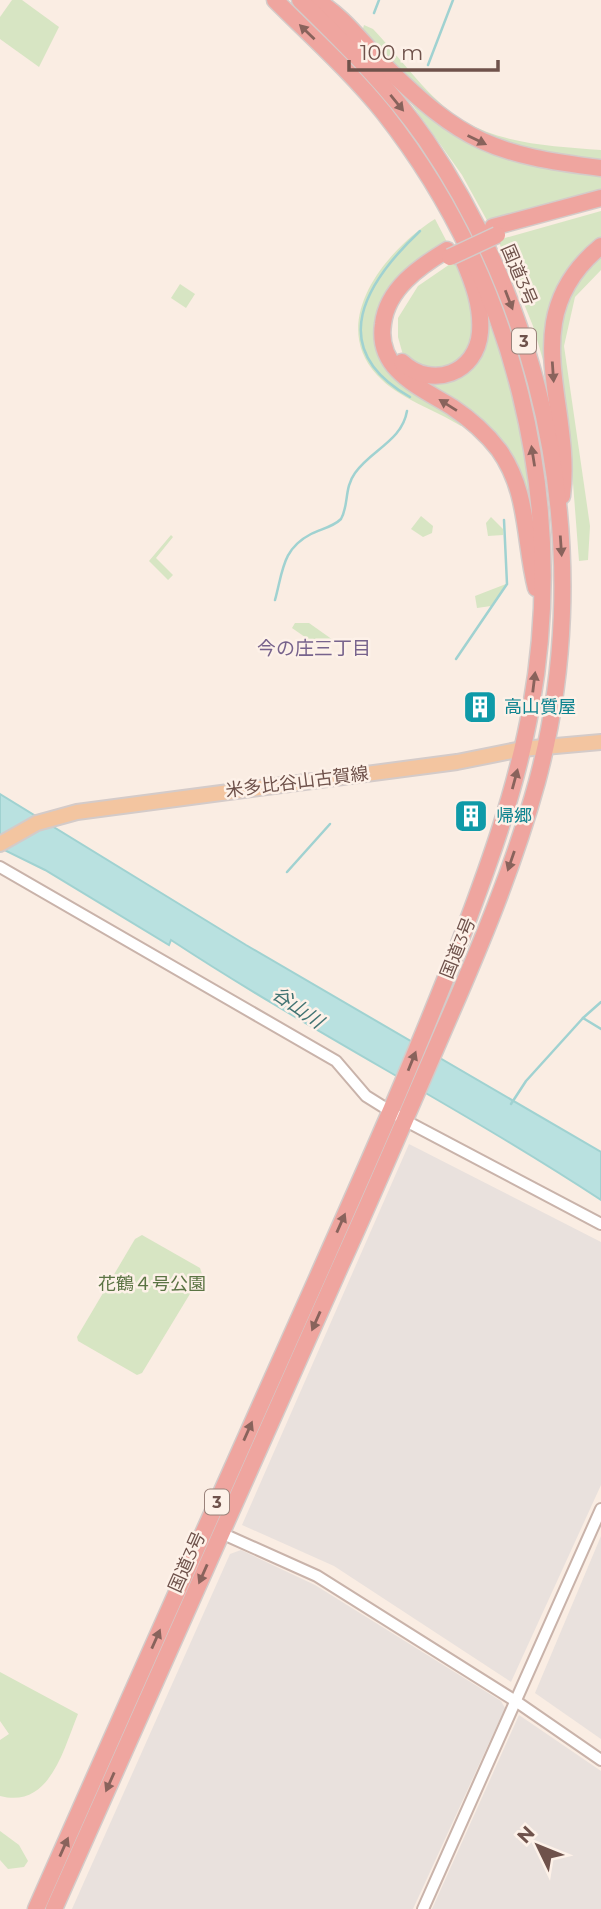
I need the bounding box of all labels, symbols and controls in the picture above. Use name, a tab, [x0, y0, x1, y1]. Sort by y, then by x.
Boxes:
one-way arrow	[299, 24, 316, 40]
scale bar	[349, 28, 498, 72]
text: 100 m	[360, 40, 423, 65]
one-way arrow	[389, 94, 404, 112]
one-way arrow	[467, 134, 487, 145]
street label: 国道3号	[496, 241, 542, 309]
one-way arrow	[504, 290, 515, 311]
road number: 3	[512, 328, 536, 354]
one-way arrow	[548, 361, 559, 383]
one-way arrow	[438, 398, 457, 411]
one-way arrow	[527, 445, 538, 467]
one-way arrow	[556, 535, 567, 557]
district label: 今の庄三丁目	[257, 637, 371, 660]
one-way arrow	[529, 671, 540, 693]
building icon: 高山質屋	[461, 688, 499, 726]
place label: 高山質屋	[504, 696, 576, 718]
street label: 米多比谷山古賀線	[224, 762, 370, 802]
one-way arrow	[510, 768, 521, 790]
building icon: 帰郷	[452, 797, 490, 835]
place label: 帰郷	[496, 805, 532, 827]
one-way arrow	[505, 850, 516, 871]
street label: 国道3号	[436, 914, 480, 982]
water label: 谷山川	[268, 982, 329, 1034]
one-way arrow	[407, 1051, 418, 1072]
one-way arrow	[335, 1213, 347, 1233]
park label: 花鶴４号公園	[98, 1273, 206, 1295]
one-way arrow	[310, 1311, 321, 1332]
one-way arrow	[243, 1420, 254, 1441]
road number: 3	[205, 1490, 229, 1514]
street label: 国道3号	[164, 1528, 210, 1596]
one-way arrow	[197, 1564, 209, 1584]
one-way arrow	[150, 1629, 162, 1649]
one-way arrow	[104, 1771, 115, 1792]
north arrow	[503, 1811, 573, 1881]
text: N	[512, 1821, 540, 1848]
one-way arrow	[59, 1836, 70, 1857]

